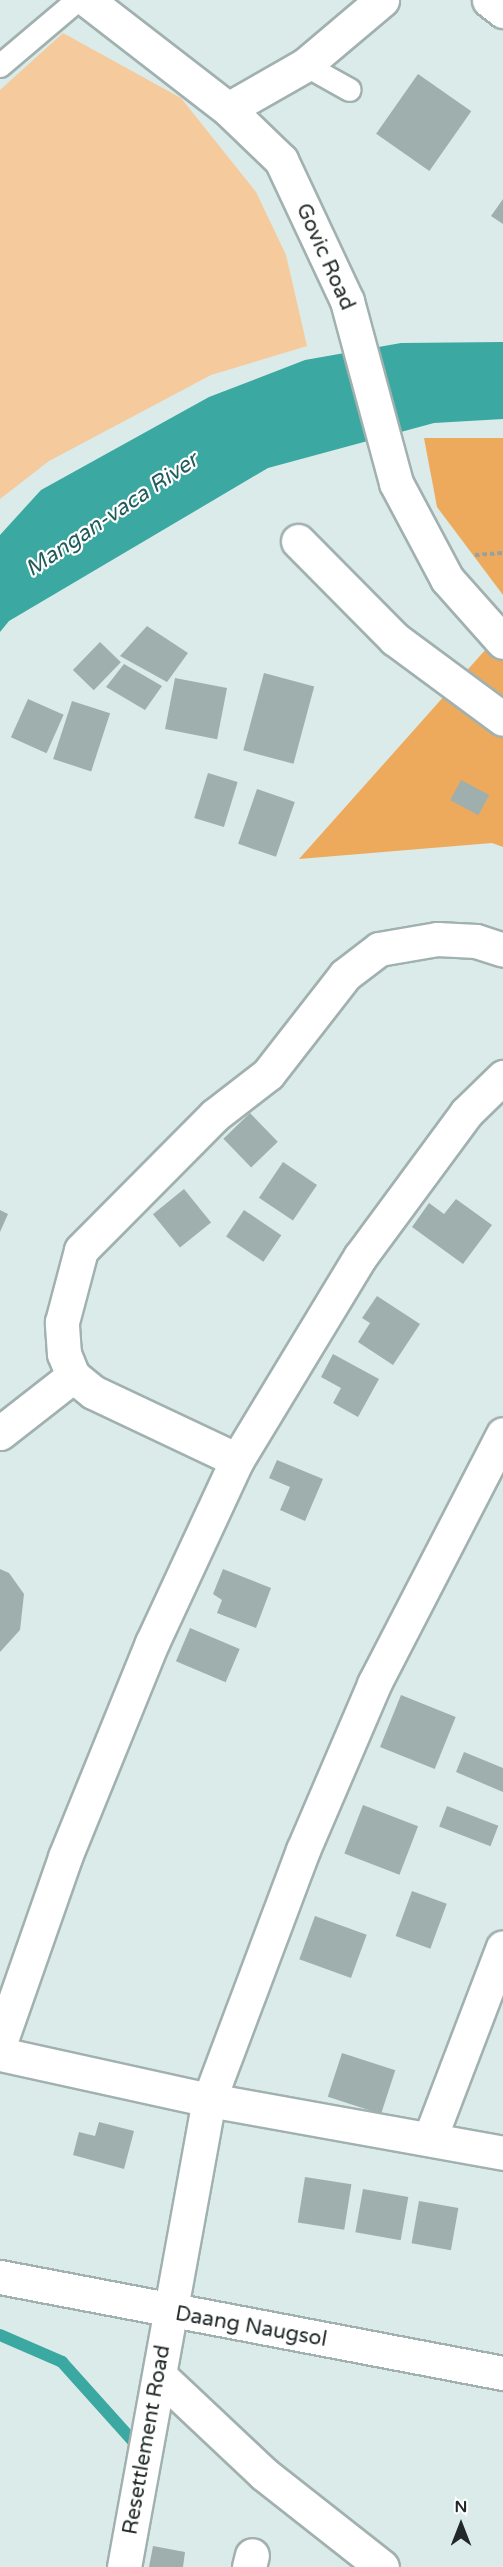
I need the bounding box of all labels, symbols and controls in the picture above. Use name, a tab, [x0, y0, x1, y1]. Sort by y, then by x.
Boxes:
street label: Govic Road	[290, 200, 360, 314]
water label: Mangan-vaca River	[21, 447, 203, 583]
street label: Daang Naugsol	[173, 2301, 329, 2353]
street label: Resettlement Road	[118, 2343, 176, 2537]
north arrow	[431, 2495, 491, 2555]
text: N	[455, 2497, 467, 2517]

